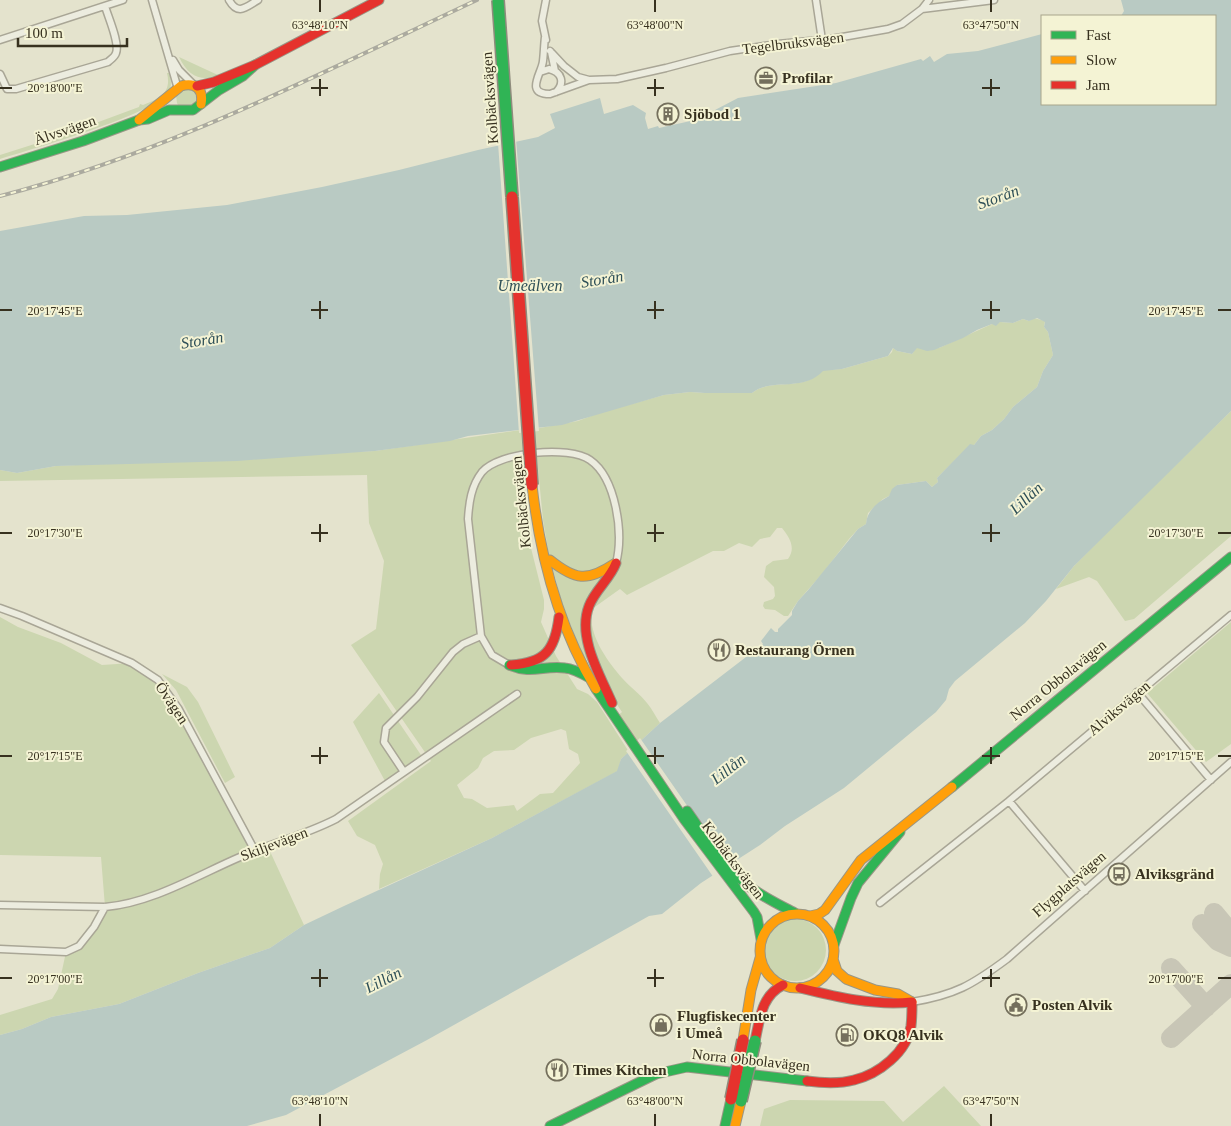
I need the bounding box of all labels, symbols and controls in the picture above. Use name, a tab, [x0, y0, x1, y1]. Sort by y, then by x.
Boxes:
scale bar	[18, 15, 126, 47]
legend	[1041, 15, 1216, 105]
text: 63°48'10"N	[292, 18, 349, 32]
text: 63°48'00"N	[627, 18, 684, 32]
text: 63°47'50"N	[963, 18, 1020, 32]
text: 100 m	[25, 25, 63, 41]
text: Fast	[1086, 27, 1112, 43]
street label: Tegelbruksvägen	[741, 29, 845, 57]
street label: Kolbäcksvägen	[479, 51, 501, 145]
text: Slow	[1086, 52, 1117, 68]
office icon: Profilar	[754, 66, 778, 90]
place label: Profilar	[782, 70, 833, 86]
text: Jam	[1086, 77, 1110, 93]
text: 20°18'00"E	[27, 81, 83, 95]
building icon: Sjöbod 1	[656, 102, 680, 126]
place label: Sjöbod 1	[684, 106, 740, 122]
street label: Älvsvägen	[32, 112, 98, 148]
water label: Storån	[975, 182, 1021, 212]
water label: Storån	[580, 267, 624, 291]
water label: Umeälven	[498, 277, 562, 294]
text: 20°17'45"E	[27, 304, 83, 318]
text: 20°17'45"E	[1148, 304, 1204, 318]
water label: Storån	[180, 328, 224, 352]
street label: Kolbäcksvägen	[508, 455, 534, 549]
water label: Lillån	[1005, 479, 1046, 518]
text: 20°17'30"E	[27, 526, 83, 540]
text: 20°17'30"E	[1148, 526, 1204, 540]
street label: Norra Obbolavägen	[1007, 636, 1110, 724]
restaurant icon: Restaurang Örnen	[707, 638, 731, 662]
place label: Restaurang Örnen	[735, 642, 855, 658]
street label: Alviksvägen	[1085, 677, 1154, 738]
street label: Övägen	[152, 679, 192, 727]
text: 20°17'15"E	[27, 749, 83, 763]
text: 20°17'15"E	[1148, 749, 1204, 763]
water label: Lillån	[707, 751, 748, 788]
street label: Kolbäcksvägen	[699, 818, 768, 902]
street label: Skiljevägen	[238, 824, 310, 864]
street label: Flygplatsvägen	[1029, 848, 1109, 920]
bus stop icon: Alviksgränd	[1107, 862, 1131, 886]
place label: Alviksgränd	[1135, 866, 1215, 882]
water label: Lillån	[361, 964, 404, 997]
text: 20°17'00"E	[27, 972, 83, 986]
text: 20°17'00"E	[1148, 972, 1204, 986]
public building icon: Posten Alvik	[1004, 993, 1028, 1017]
place label: Posten Alvik	[1032, 997, 1113, 1013]
place label: Flugfiskecenter i Umeå	[677, 1008, 776, 1041]
shop icon: Flugfiskecenter i Umeå	[649, 1013, 673, 1037]
fuel station icon: OKQ8 Alvik	[835, 1023, 859, 1047]
place label: OKQ8 Alvik	[863, 1027, 944, 1043]
street label: Norra Obbolavägen	[691, 1046, 811, 1074]
restaurant icon: Times Kitchen	[545, 1058, 569, 1082]
place label: Times Kitchen	[573, 1062, 667, 1078]
text: 63°48'10"N	[292, 1094, 349, 1108]
text: 63°48'00"N	[627, 1094, 684, 1108]
text: 63°47'50"N	[963, 1094, 1020, 1108]

